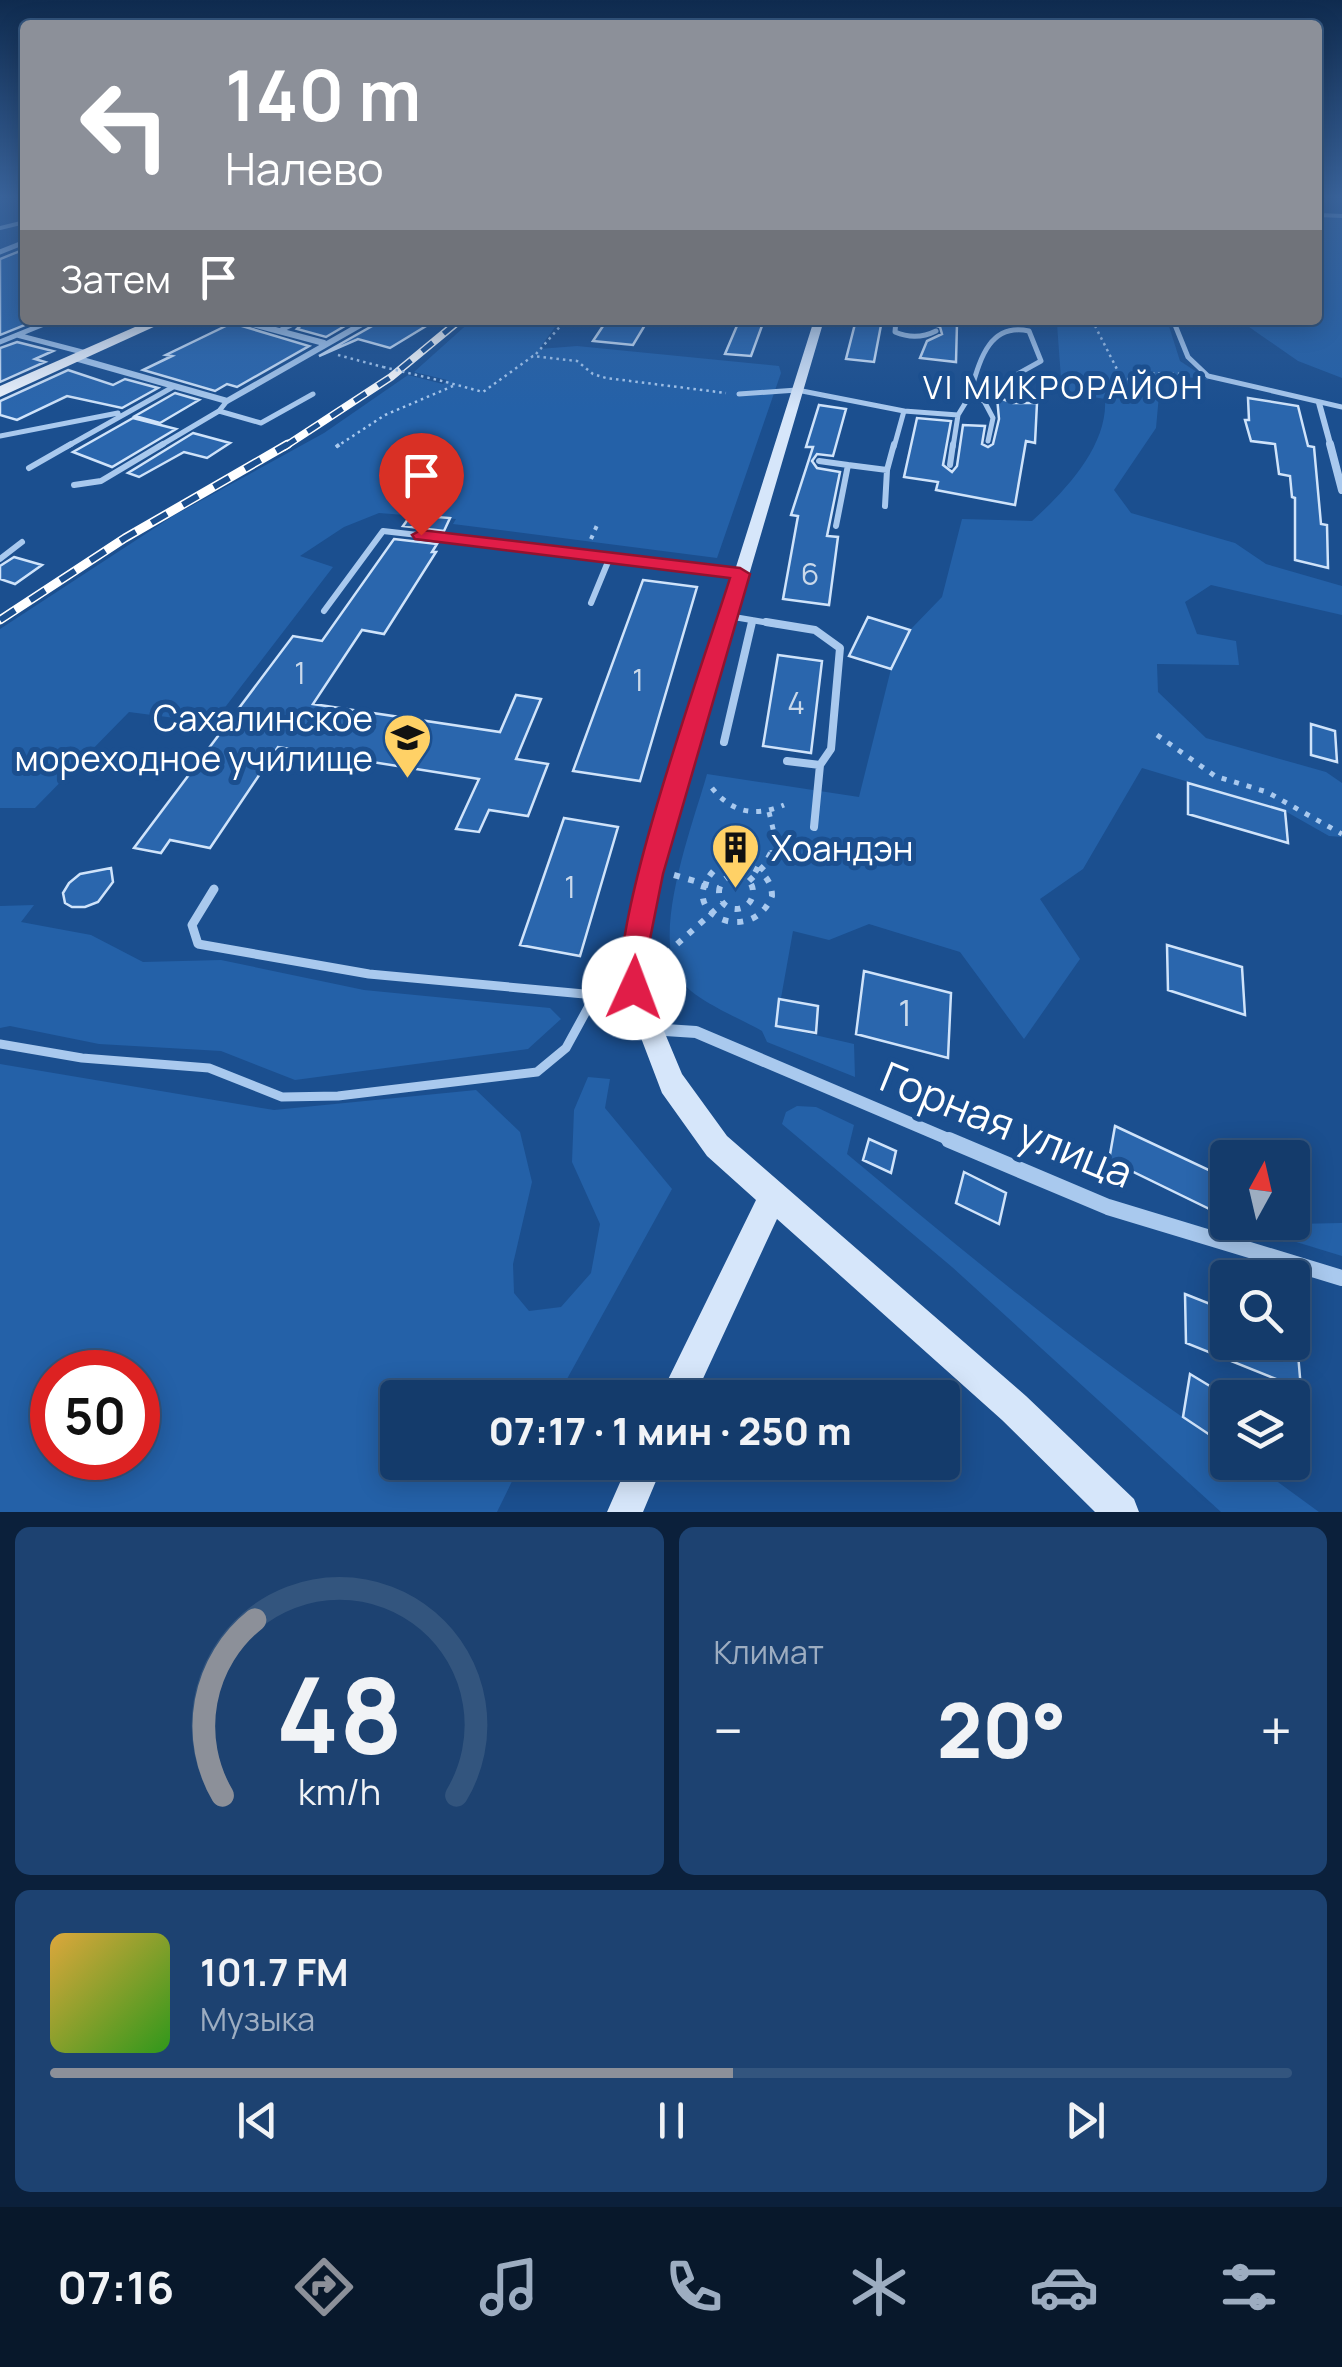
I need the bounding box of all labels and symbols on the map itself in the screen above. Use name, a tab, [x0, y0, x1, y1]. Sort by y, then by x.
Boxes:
district label: VI МИКРОРАЙОН	[923, 365, 1205, 409]
pin	[379, 433, 464, 536]
house number: 6	[801, 553, 819, 594]
house number: 1	[294, 652, 306, 693]
house number: 1	[632, 659, 644, 700]
house number: 4	[787, 682, 805, 723]
place label: Сахалинское мореходное училище	[15, 694, 373, 782]
school or university icon: Сахалинское мореходное училище	[382, 712, 434, 780]
building icon: Хоандэн	[710, 822, 762, 890]
place label: Хоандэн	[771, 824, 913, 872]
house number: 1	[564, 866, 576, 907]
position arrow	[582, 936, 686, 1040]
house number: 1	[898, 989, 912, 1037]
street label: Горная улица	[872, 1047, 1142, 1201]
north arrow	[1210, 1140, 1310, 1240]
speed limit sign: 50	[30, 1350, 160, 1480]

